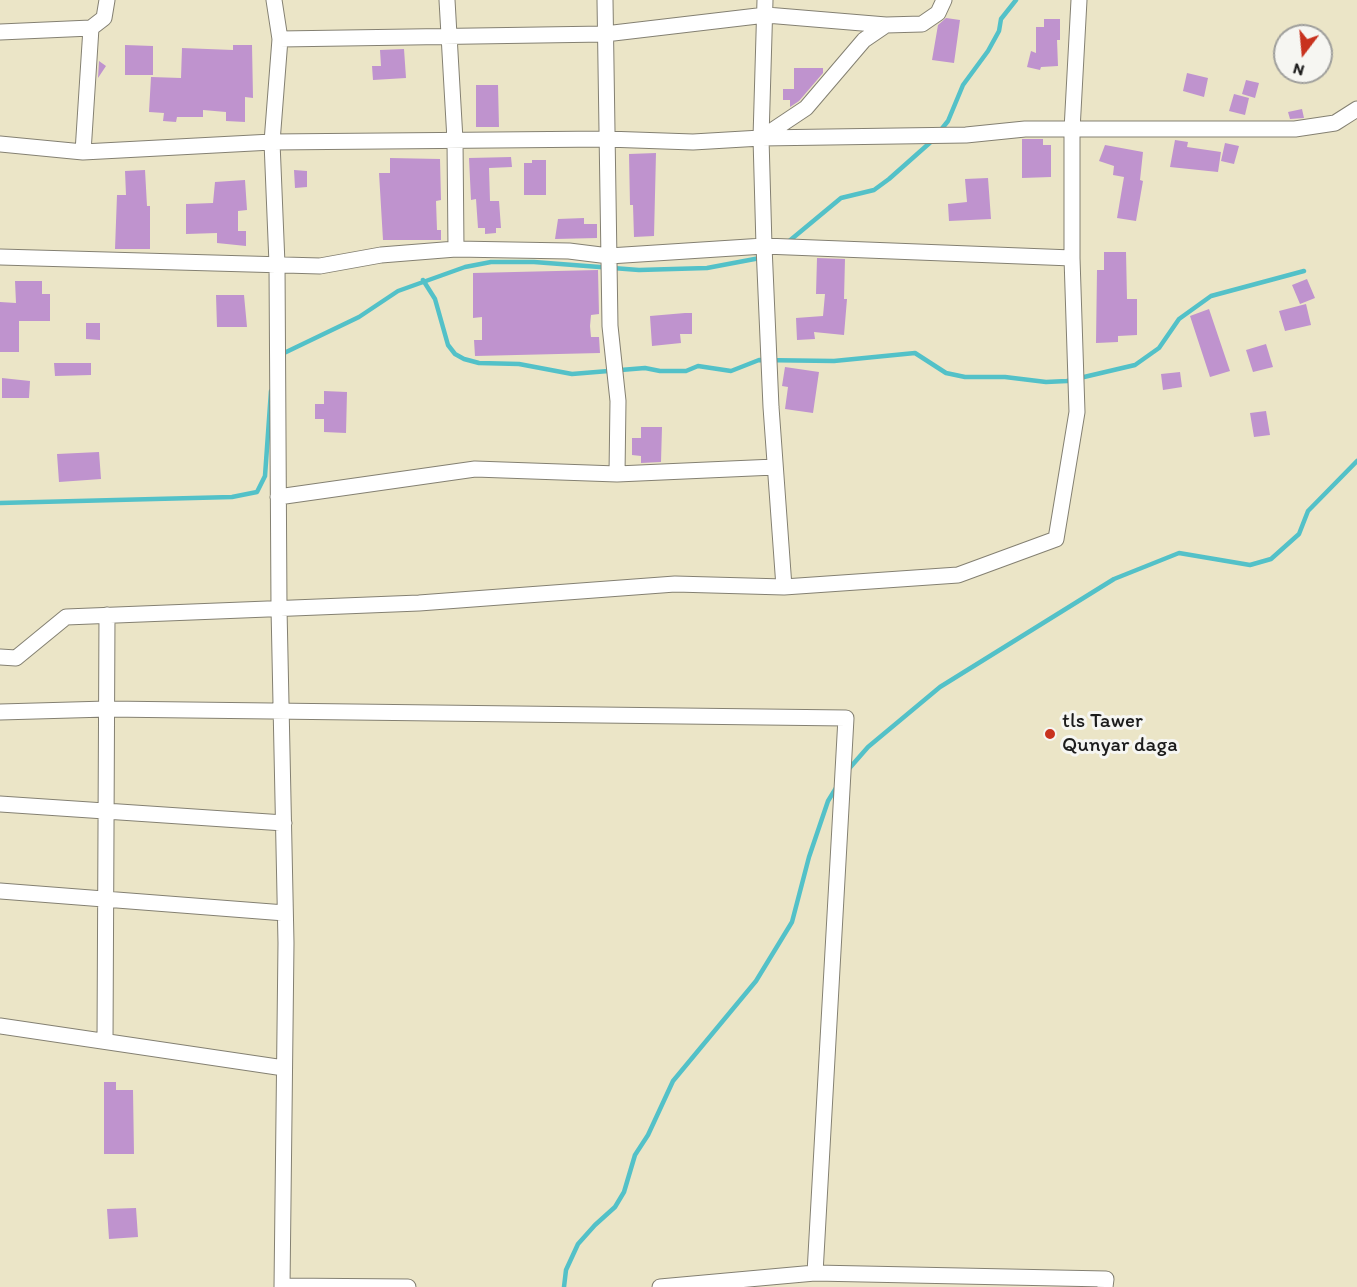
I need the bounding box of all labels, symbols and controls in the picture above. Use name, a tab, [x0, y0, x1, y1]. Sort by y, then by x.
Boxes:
north arrow	[1273, 24, 1333, 84]
text: N	[1291, 59, 1306, 80]
place label: tls Tawer Qunyar daga	[1062, 709, 1177, 759]
marker: tls Tawer Qunyar daga	[1043, 727, 1057, 741]

